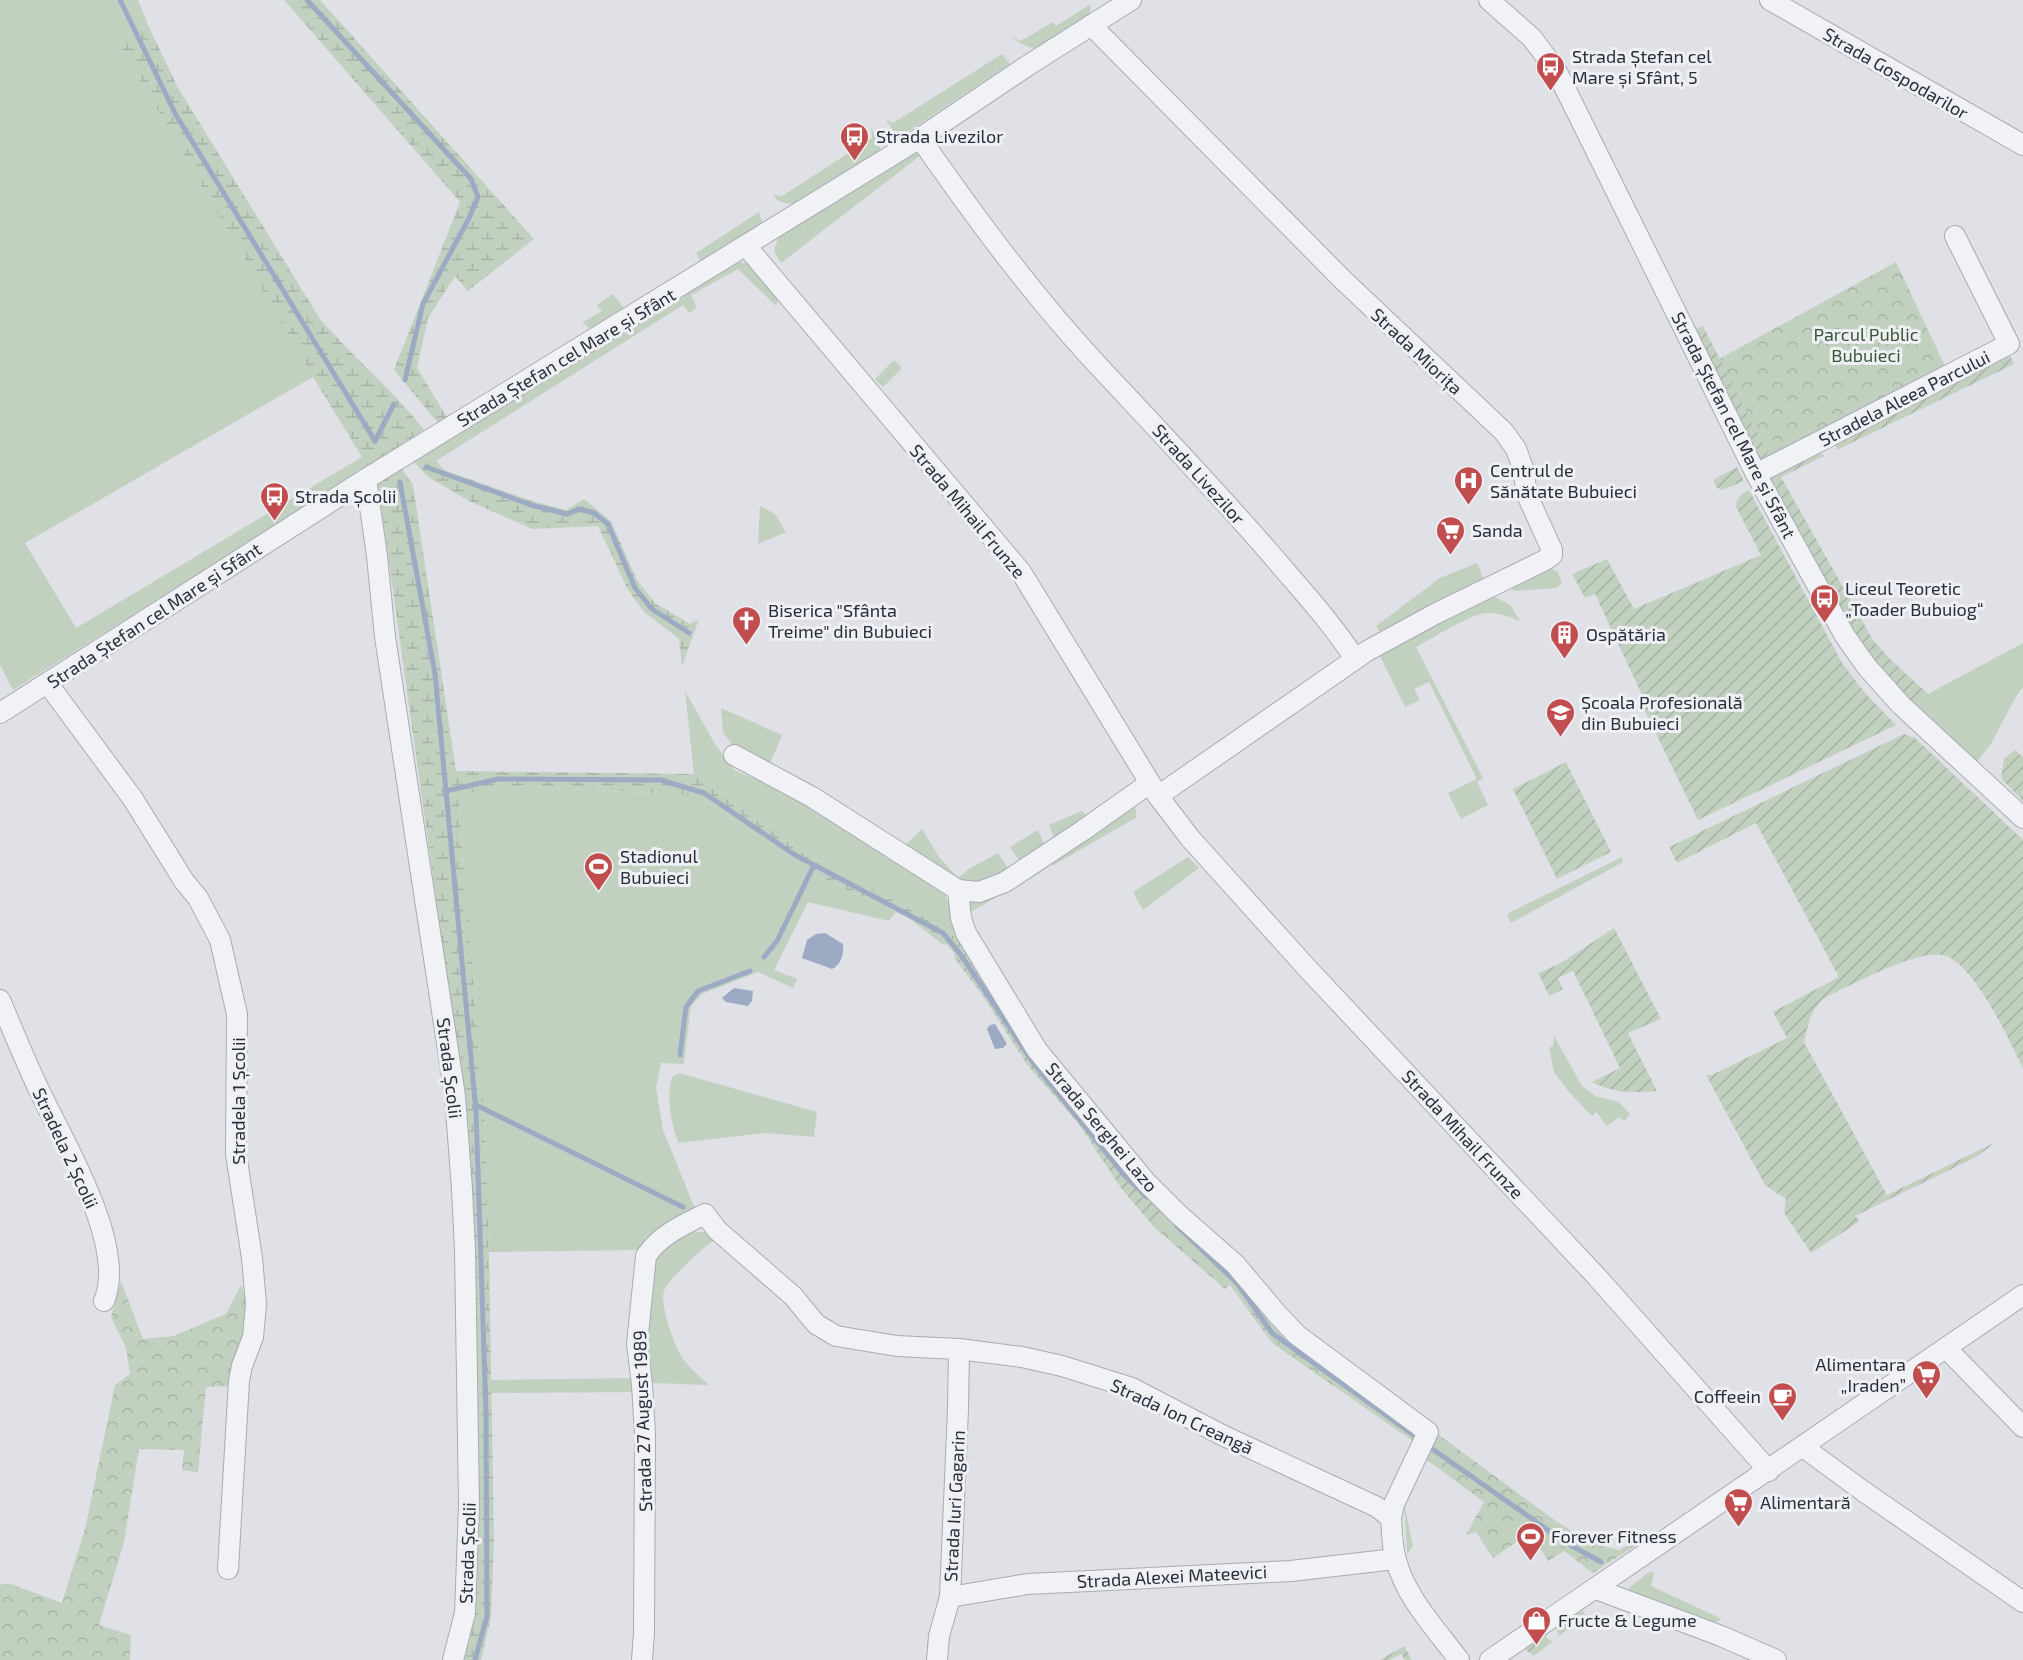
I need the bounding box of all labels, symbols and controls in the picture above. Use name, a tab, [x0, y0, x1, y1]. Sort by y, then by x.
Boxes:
street label: Strada Gospodarilor	[1819, 22, 1973, 124]
place label: Strada Ștefan cel Mare și Sfânt, 5	[1572, 45, 1712, 89]
bus stop icon: Strada Ștefan cel Mare și Sfânt, 5	[1535, 50, 1567, 92]
bus stop icon: Strada Livezilor	[839, 120, 871, 162]
place label: Strada Livezilor	[876, 125, 1003, 147]
street label: Strada Ștefan cel Mare și Sfânt	[453, 283, 680, 432]
street label: Strada Miorița	[1366, 303, 1467, 400]
street label: Strada Ștefan cel Mare și Sfânt	[1666, 308, 1801, 542]
park label: Parcul Public Bubuieci	[1813, 323, 1919, 366]
street label: Stradela Aleea Parcului	[1815, 345, 1993, 451]
street label: Strada Livezilor	[1148, 419, 1250, 529]
street label: Strada Mihail Frunze	[905, 439, 1031, 583]
place label: Centrul de Sănătate Bubuieci	[1490, 459, 1637, 502]
hospital icon: Centrul de Sănătate Bubuieci	[1453, 464, 1485, 506]
bus stop icon: Strada Școlii	[258, 480, 290, 522]
place label: Strada Școlii	[295, 485, 396, 508]
supermarket icon: Sanda	[1435, 514, 1467, 556]
place label: Sanda	[1472, 519, 1523, 541]
street label: Strada Ștefan cel Mare și Sfânt	[43, 537, 266, 693]
place label: Liceul Teoretic „Toader Bubuiog“	[1845, 577, 1984, 620]
bus stop icon: Liceul Teoretic „Toader Bubuiog“	[1808, 582, 1840, 624]
place label: Biserica "Sfânta Treime" din Bubuieci	[768, 599, 932, 642]
church icon: Biserica "Sfânta Treime" din Bubuieci	[731, 604, 763, 646]
building icon: Ospătăria	[1549, 618, 1581, 660]
place label: Ospătăria	[1586, 623, 1666, 645]
place label: Școala Profesională din Bubuieci	[1581, 691, 1743, 734]
school or university icon: Școala Profesională din Bubuieci	[1544, 696, 1576, 738]
place label: Stadionul Bubuieci	[620, 845, 698, 888]
sports icon: Stadionul Bubuieci	[583, 850, 615, 892]
street label: Strada Școlii	[432, 1016, 467, 1120]
street label: Stradela 1 Școlii	[227, 1037, 250, 1165]
street label: Strada Serghei Lazo	[1041, 1058, 1163, 1196]
street label: Strada Mihail Frunze	[1398, 1065, 1528, 1203]
street label: Stradela 2 Școlii	[28, 1084, 104, 1212]
street label: Strada 27 August 1989	[628, 1330, 656, 1512]
place label: Alimentara „Iraden”	[1815, 1353, 1906, 1396]
supermarket icon: Alimentara „Iraden”	[1911, 1358, 1943, 1400]
street label: Strada Ion Creangă	[1107, 1373, 1257, 1459]
cafe icon: Coffeein	[1766, 1380, 1798, 1422]
place label: Coffeein	[1694, 1385, 1761, 1407]
street label: Strada Iuri Gagarin	[939, 1430, 969, 1582]
supermarket icon: Alimentară	[1723, 1486, 1755, 1528]
place label: Alimentară	[1760, 1491, 1851, 1513]
street label: Strada Școlii	[454, 1502, 481, 1604]
sports icon: Forever Fitness	[1514, 1520, 1546, 1562]
place label: Forever Fitness	[1551, 1525, 1677, 1547]
street label: Strada Alexei Mateevici	[1076, 1560, 1268, 1592]
shop icon: Fructe & Legume	[1521, 1604, 1553, 1646]
place label: Fructe & Legume	[1558, 1609, 1697, 1631]

